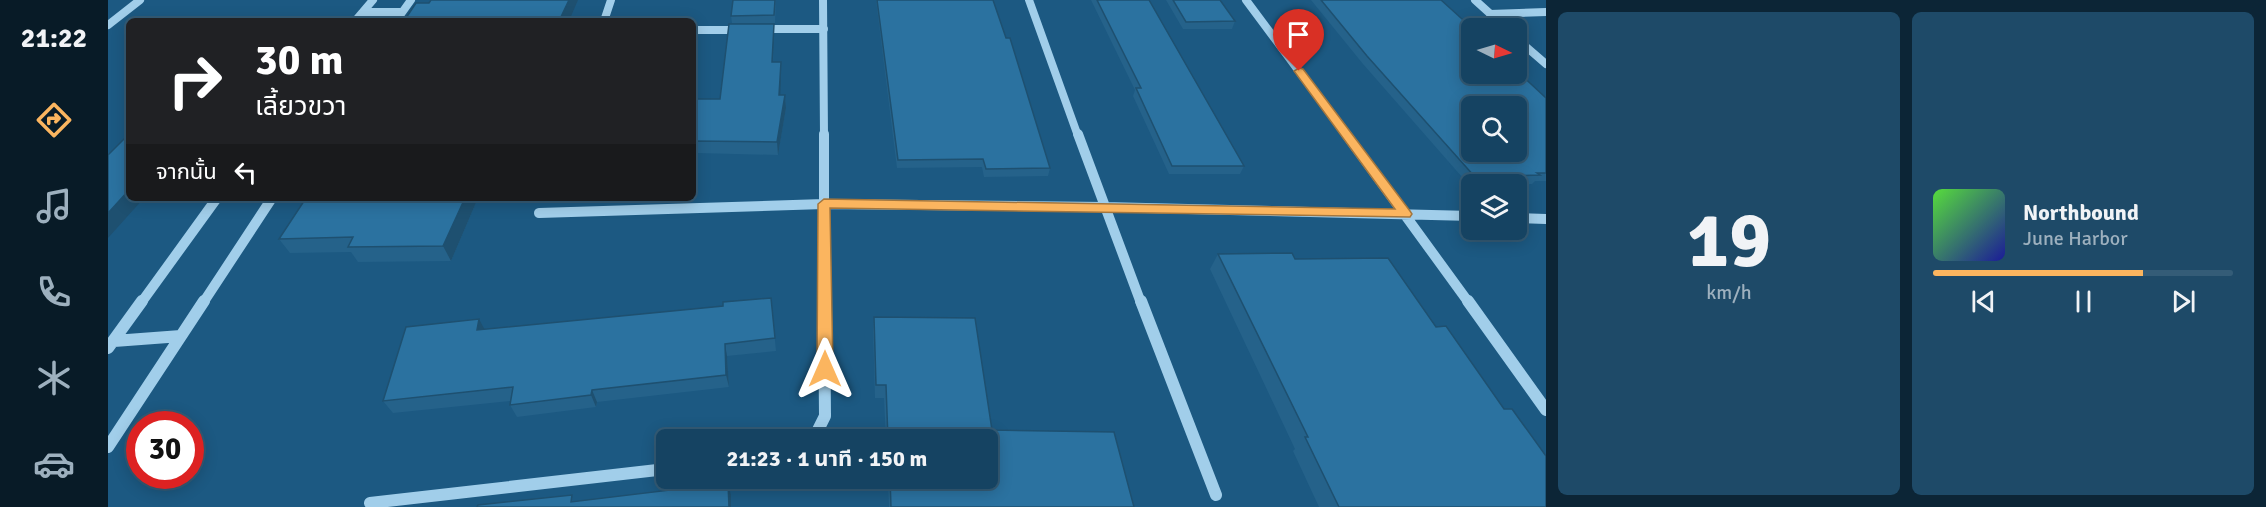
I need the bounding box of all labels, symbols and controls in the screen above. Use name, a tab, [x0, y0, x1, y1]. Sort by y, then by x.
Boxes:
pin	[1273, 9, 1324, 71]
icon: arrive	[1282, 18, 1315, 51]
north arrow	[1461, 18, 1527, 84]
map controls	[1461, 18, 1527, 240]
text: 21:22	[21, 22, 87, 55]
text: 30 m	[255, 35, 344, 86]
icon: right	[156, 42, 234, 120]
text: เลี้ยวขวา	[255, 90, 346, 123]
button: search	[1461, 96, 1527, 162]
icon: directions	[33, 99, 75, 141]
icon: left	[229, 156, 262, 189]
text: จากนั้น	[156, 158, 217, 185]
button: layers	[1461, 174, 1527, 240]
icon: music	[33, 185, 75, 227]
text: 19	[1687, 193, 1771, 289]
text: Northbound	[2023, 199, 2139, 226]
text: June Harbor	[2023, 226, 2128, 251]
icon: phone	[33, 271, 75, 313]
text: km/h	[1706, 280, 1752, 305]
icon: previous	[1967, 285, 2000, 318]
icon: pause	[2067, 285, 2100, 318]
icon: next	[2167, 285, 2200, 318]
position arrow	[793, 337, 857, 401]
icon: climate	[33, 357, 75, 399]
speed limit sign: 30	[126, 411, 204, 489]
icon: car	[33, 443, 75, 485]
text: 21:23 · 1 นาที · 150 m	[727, 445, 927, 472]

